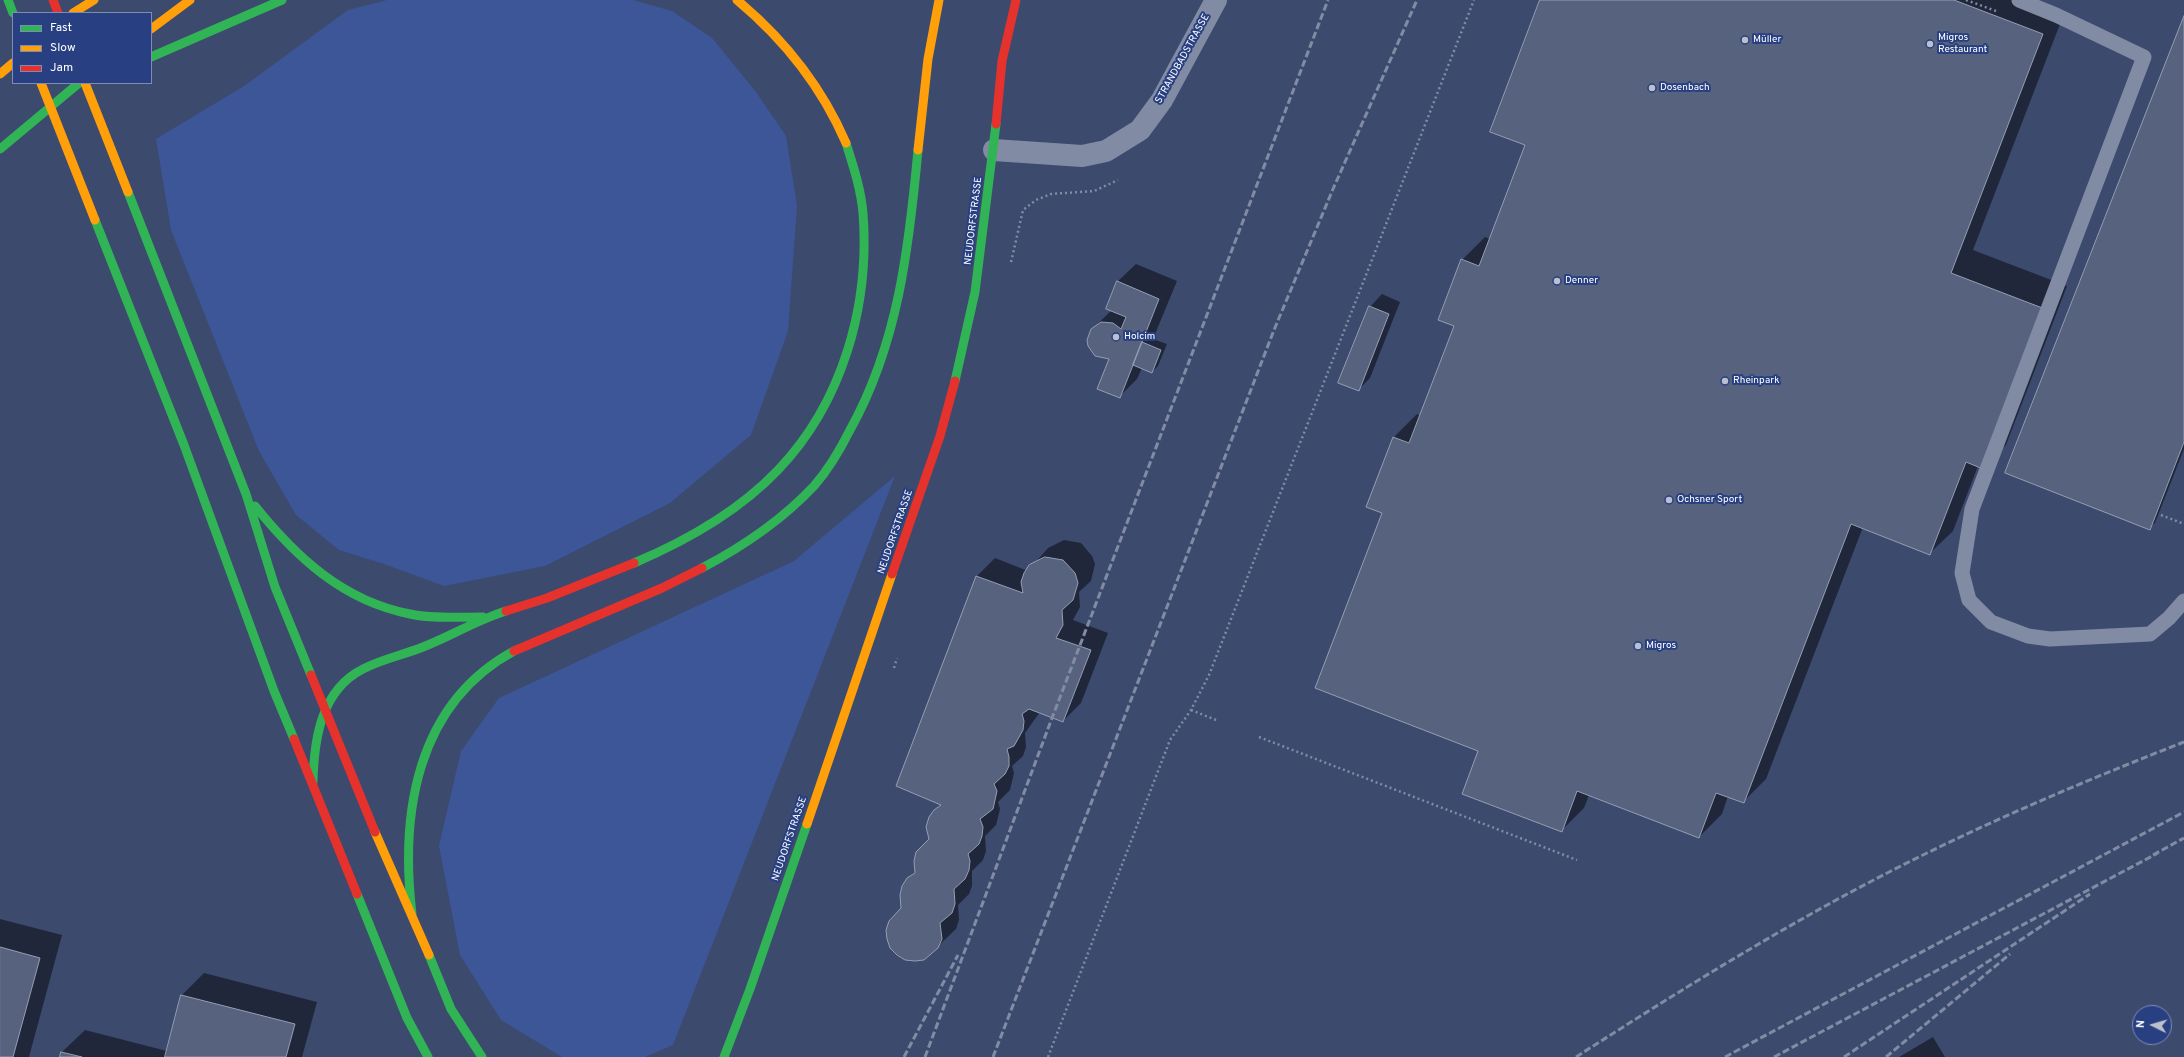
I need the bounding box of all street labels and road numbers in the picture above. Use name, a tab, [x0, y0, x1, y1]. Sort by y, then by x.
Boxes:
street label: STRANDBADSTRASSE	[1153, 12, 1213, 106]
street label: NEUDORFSTRASSE	[963, 176, 985, 266]
street label: NEUDORFSTRASSE	[876, 488, 916, 576]
street label: NEUDORFSTRASSE	[770, 795, 810, 883]

